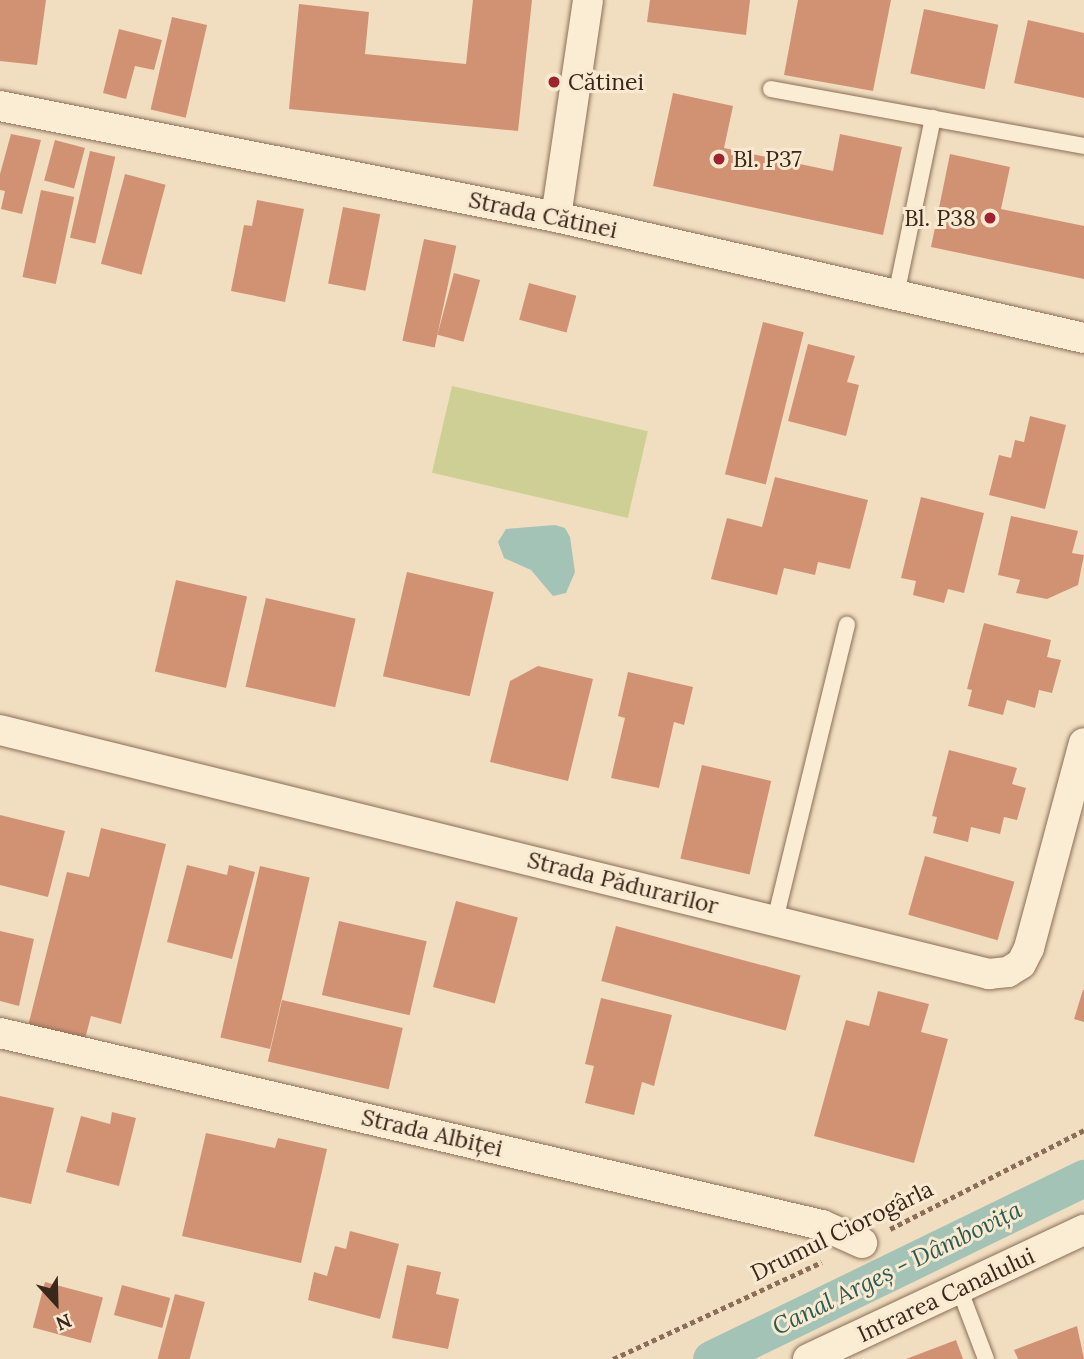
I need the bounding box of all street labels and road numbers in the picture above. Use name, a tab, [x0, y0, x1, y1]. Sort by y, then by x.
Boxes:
street label: Strada Cătinei	[466, 186, 620, 244]
street label: Strada Pădurarilor	[525, 846, 721, 920]
street label: Strada Albiței	[359, 1103, 505, 1163]
street label: Drumul Ciorogârla	[746, 1175, 938, 1287]
street label: Intrarea Canalului	[853, 1242, 1039, 1348]

